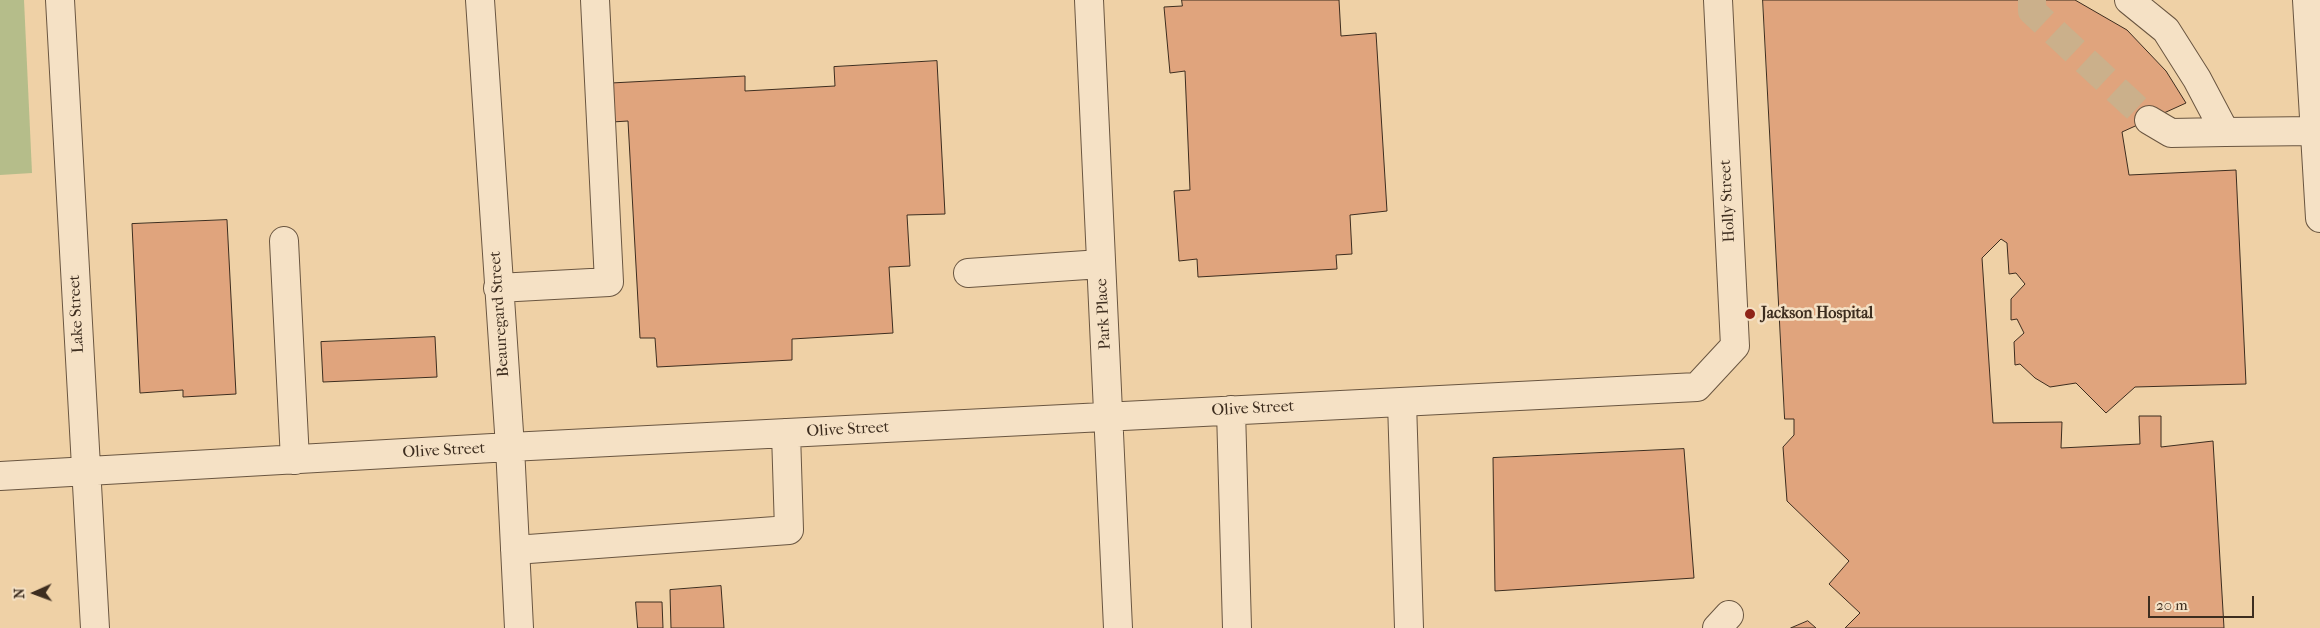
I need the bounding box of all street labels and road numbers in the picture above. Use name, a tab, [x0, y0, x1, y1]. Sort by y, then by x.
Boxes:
street label: Holly Street	[1716, 159, 1740, 243]
street label: Beauregard Street	[486, 250, 514, 378]
street label: Lake Street	[65, 274, 89, 354]
street label: Park Place	[1093, 278, 1115, 350]
street label: Olive Street	[1211, 397, 1295, 421]
street label: Olive Street	[806, 418, 890, 442]
street label: Olive Street	[402, 439, 486, 463]

